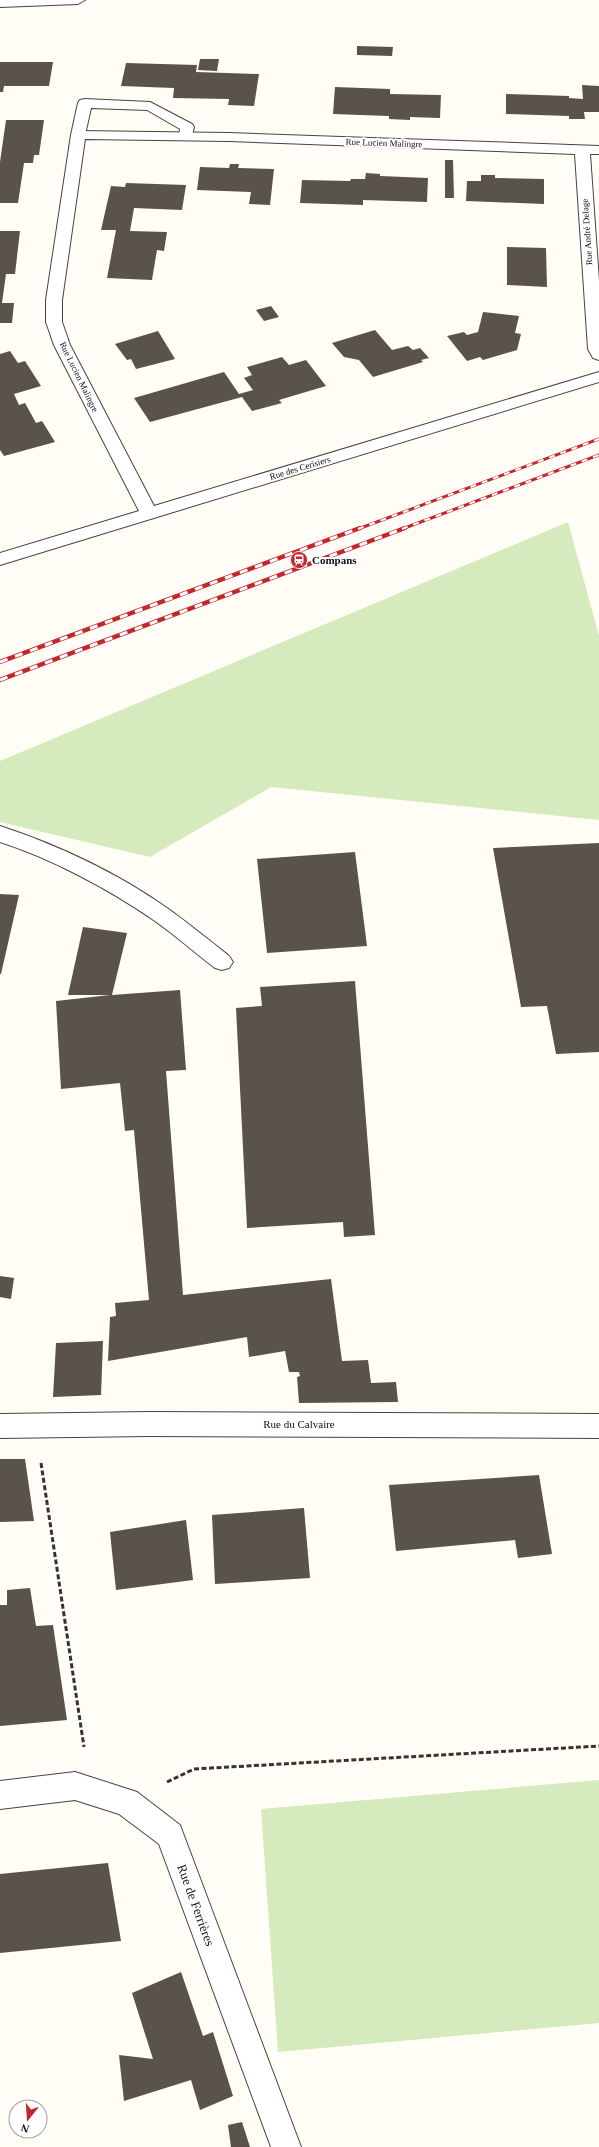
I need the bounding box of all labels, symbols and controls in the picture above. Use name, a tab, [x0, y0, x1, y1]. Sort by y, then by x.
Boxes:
street label: Rue Lucien Malingre	[345, 137, 423, 149]
street label: Rue André Delage	[580, 198, 594, 266]
street label: Rue Lucien Malingre	[58, 340, 100, 414]
street label: Rue des Cerisiers	[268, 454, 332, 482]
station icon: Compans	[289, 550, 309, 570]
place label: Compans	[312, 554, 357, 566]
street label: Rue du Calvaire	[263, 1418, 335, 1430]
street label: Rue de Ferrières	[174, 1862, 218, 1948]
north arrow	[8, 2099, 48, 2139]
text: N	[19, 2122, 31, 2135]

